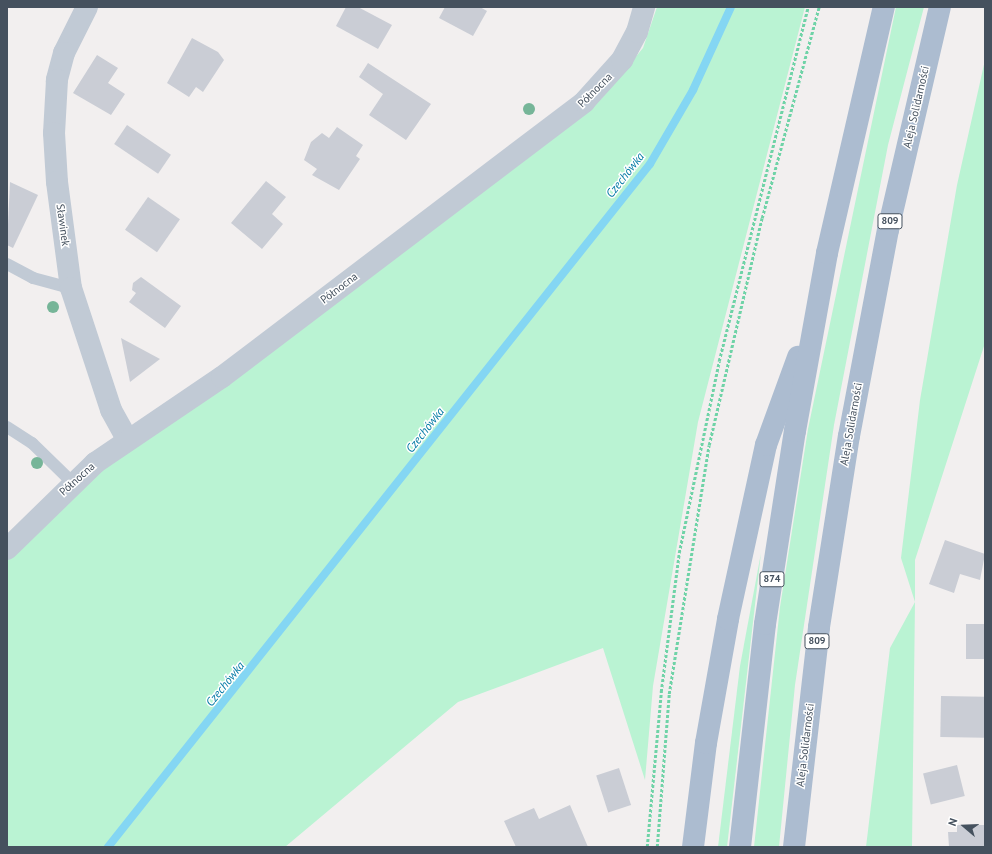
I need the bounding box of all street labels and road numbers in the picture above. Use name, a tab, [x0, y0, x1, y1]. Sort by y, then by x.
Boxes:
street label: Aleja Solidarności	[900, 65, 932, 149]
street label: Północna	[575, 70, 615, 110]
street label: Sławinek	[54, 203, 72, 247]
road number: 809	[877, 213, 903, 229]
street label: Północna	[318, 270, 360, 306]
street label: Aleja Solidarności	[837, 381, 865, 467]
street label: Północna	[57, 460, 97, 498]
road number: 874	[759, 571, 785, 587]
road number: 809	[804, 633, 830, 649]
street label: Aleja Solidarności	[793, 702, 817, 788]

